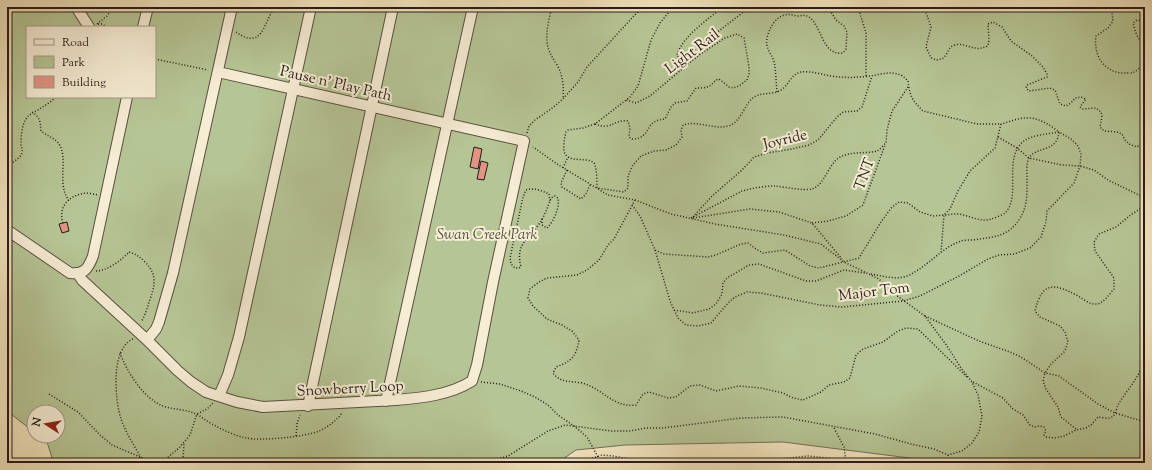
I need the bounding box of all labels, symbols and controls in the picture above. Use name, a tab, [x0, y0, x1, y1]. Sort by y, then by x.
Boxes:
street label: Light Rail	[661, 25, 725, 80]
legend	[26, 26, 156, 98]
text: Road	[62, 34, 89, 52]
text: Park	[62, 54, 85, 72]
street label: Pause n' Play Path	[278, 61, 394, 108]
text: Building	[62, 74, 106, 92]
street label: Joyride	[760, 125, 810, 156]
street label: TNT	[850, 155, 881, 194]
park label: Swan Creek Park	[437, 225, 537, 246]
street label: Major Tom	[837, 278, 912, 307]
street label: Snowberry Loop	[296, 376, 404, 403]
north arrow	[26, 404, 66, 444]
text: N	[28, 416, 46, 429]

